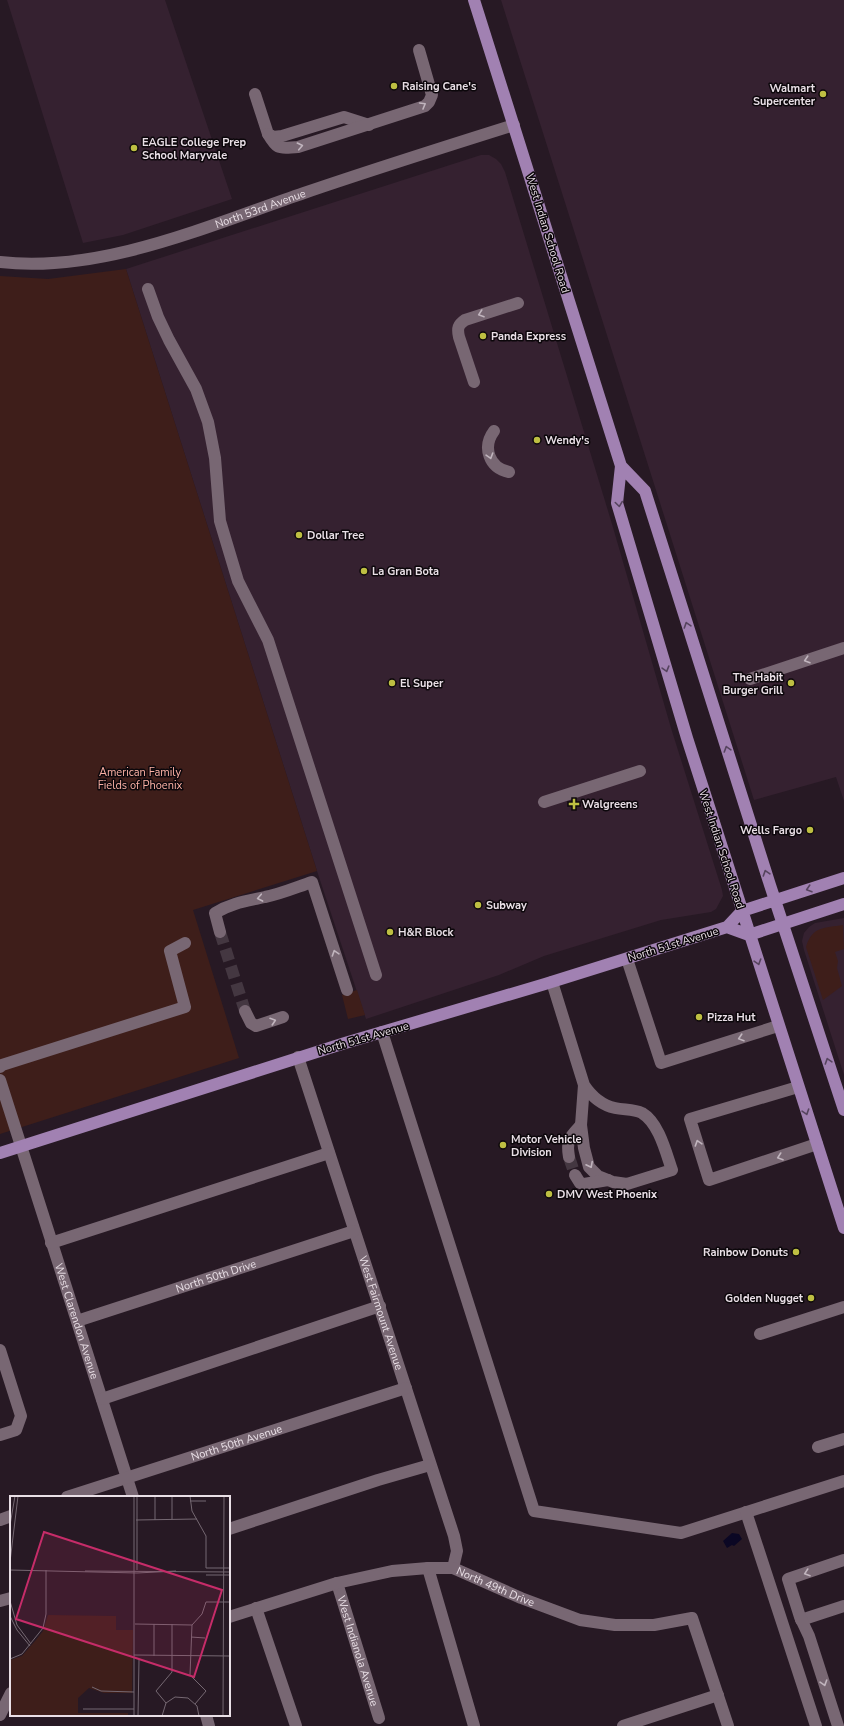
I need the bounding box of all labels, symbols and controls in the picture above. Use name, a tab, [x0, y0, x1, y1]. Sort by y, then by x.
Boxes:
place label: Raising Cane's	[402, 79, 476, 94]
marker: Raising Cane's	[389, 81, 399, 91]
place label: Walmart Supercenter	[753, 81, 816, 109]
marker: Walmart Supercenter	[818, 89, 828, 99]
one-way arrow	[419, 103, 426, 110]
place label: EAGLE College Prep School Maryvale	[142, 135, 246, 163]
one-way arrow	[297, 142, 303, 150]
marker: EAGLE College Prep School Maryvale	[129, 143, 139, 153]
street label: West Indian School Road	[522, 172, 573, 295]
street label: North 53rd Avenue	[213, 186, 308, 232]
one-way arrow	[478, 310, 485, 318]
place label: Panda Express	[491, 329, 566, 344]
marker: Panda Express	[478, 331, 488, 341]
place label: Wendy's	[545, 433, 589, 448]
marker: Wendy's	[532, 435, 542, 445]
one-way arrow	[485, 452, 494, 459]
one-way arrow	[614, 501, 623, 507]
place label: Dollar Tree	[307, 528, 364, 543]
marker: Dollar Tree	[294, 530, 304, 540]
place label: La Gran Bota	[372, 564, 439, 579]
marker: La Gran Bota	[359, 566, 369, 576]
one-way arrow	[683, 622, 692, 629]
one-way arrow	[804, 656, 811, 664]
one-way arrow	[661, 666, 670, 673]
place label: The Habit Burger Grill	[723, 670, 784, 698]
place label: El Super	[400, 676, 444, 691]
marker: El Super	[387, 678, 397, 688]
marker: The Habit Burger Grill	[786, 678, 796, 688]
one-way arrow	[723, 746, 731, 753]
park label: American Family Fields of Phoenix	[98, 765, 182, 793]
street label: West Indian School Road	[695, 788, 748, 911]
place label: Walgreens	[582, 797, 638, 812]
marker: Walgreens	[569, 799, 579, 809]
place label: Wells Fargo	[740, 823, 802, 838]
marker: Wells Fargo	[805, 825, 815, 835]
one-way arrow	[762, 870, 771, 877]
one-way arrow	[806, 884, 813, 893]
one-way arrow	[257, 894, 263, 902]
place label: Subway	[486, 898, 527, 913]
marker: Subway	[473, 900, 483, 910]
street label: North 51st Avenue	[626, 924, 720, 965]
place label: H&R Block	[398, 925, 455, 940]
marker: H&R Block	[385, 927, 395, 937]
one-way arrow	[331, 950, 340, 957]
one-way arrow	[753, 958, 762, 965]
place label: Pizza Hut	[707, 1010, 756, 1025]
marker: Pizza Hut	[694, 1012, 704, 1022]
one-way arrow	[270, 1017, 277, 1025]
street label: North 51st Avenue	[316, 1018, 411, 1059]
one-way arrow	[737, 1033, 744, 1042]
one-way arrow	[824, 1057, 833, 1064]
one-way arrow	[801, 1109, 810, 1116]
place label: Motor Vehicle Division	[511, 1132, 582, 1160]
marker: Motor Vehicle Division	[498, 1140, 508, 1150]
one-way arrow	[694, 1140, 703, 1147]
one-way arrow	[776, 1152, 783, 1161]
one-way arrow	[585, 1161, 593, 1168]
place label: DMV West Phoenix	[557, 1187, 658, 1202]
marker: DMV West Phoenix	[544, 1189, 554, 1199]
place label: Rainbow Donuts	[703, 1245, 788, 1260]
marker: Rainbow Donuts	[791, 1247, 801, 1257]
street label: West Fairmount Avenue	[355, 1254, 407, 1372]
street label: North 50th Drive	[174, 1256, 258, 1296]
street label: West Clarendon Avenue	[51, 1261, 102, 1381]
place label: Golden Nugget	[725, 1291, 804, 1306]
marker: Golden Nugget	[806, 1293, 816, 1303]
street label: North 50th Avenue	[189, 1421, 284, 1465]
inset map	[10, 1496, 230, 1716]
street label: North 49th Drive	[454, 1563, 537, 1610]
one-way arrow	[804, 1568, 811, 1576]
street label: West Indianola Avenue	[333, 1594, 382, 1708]
one-way arrow	[819, 1679, 828, 1686]

